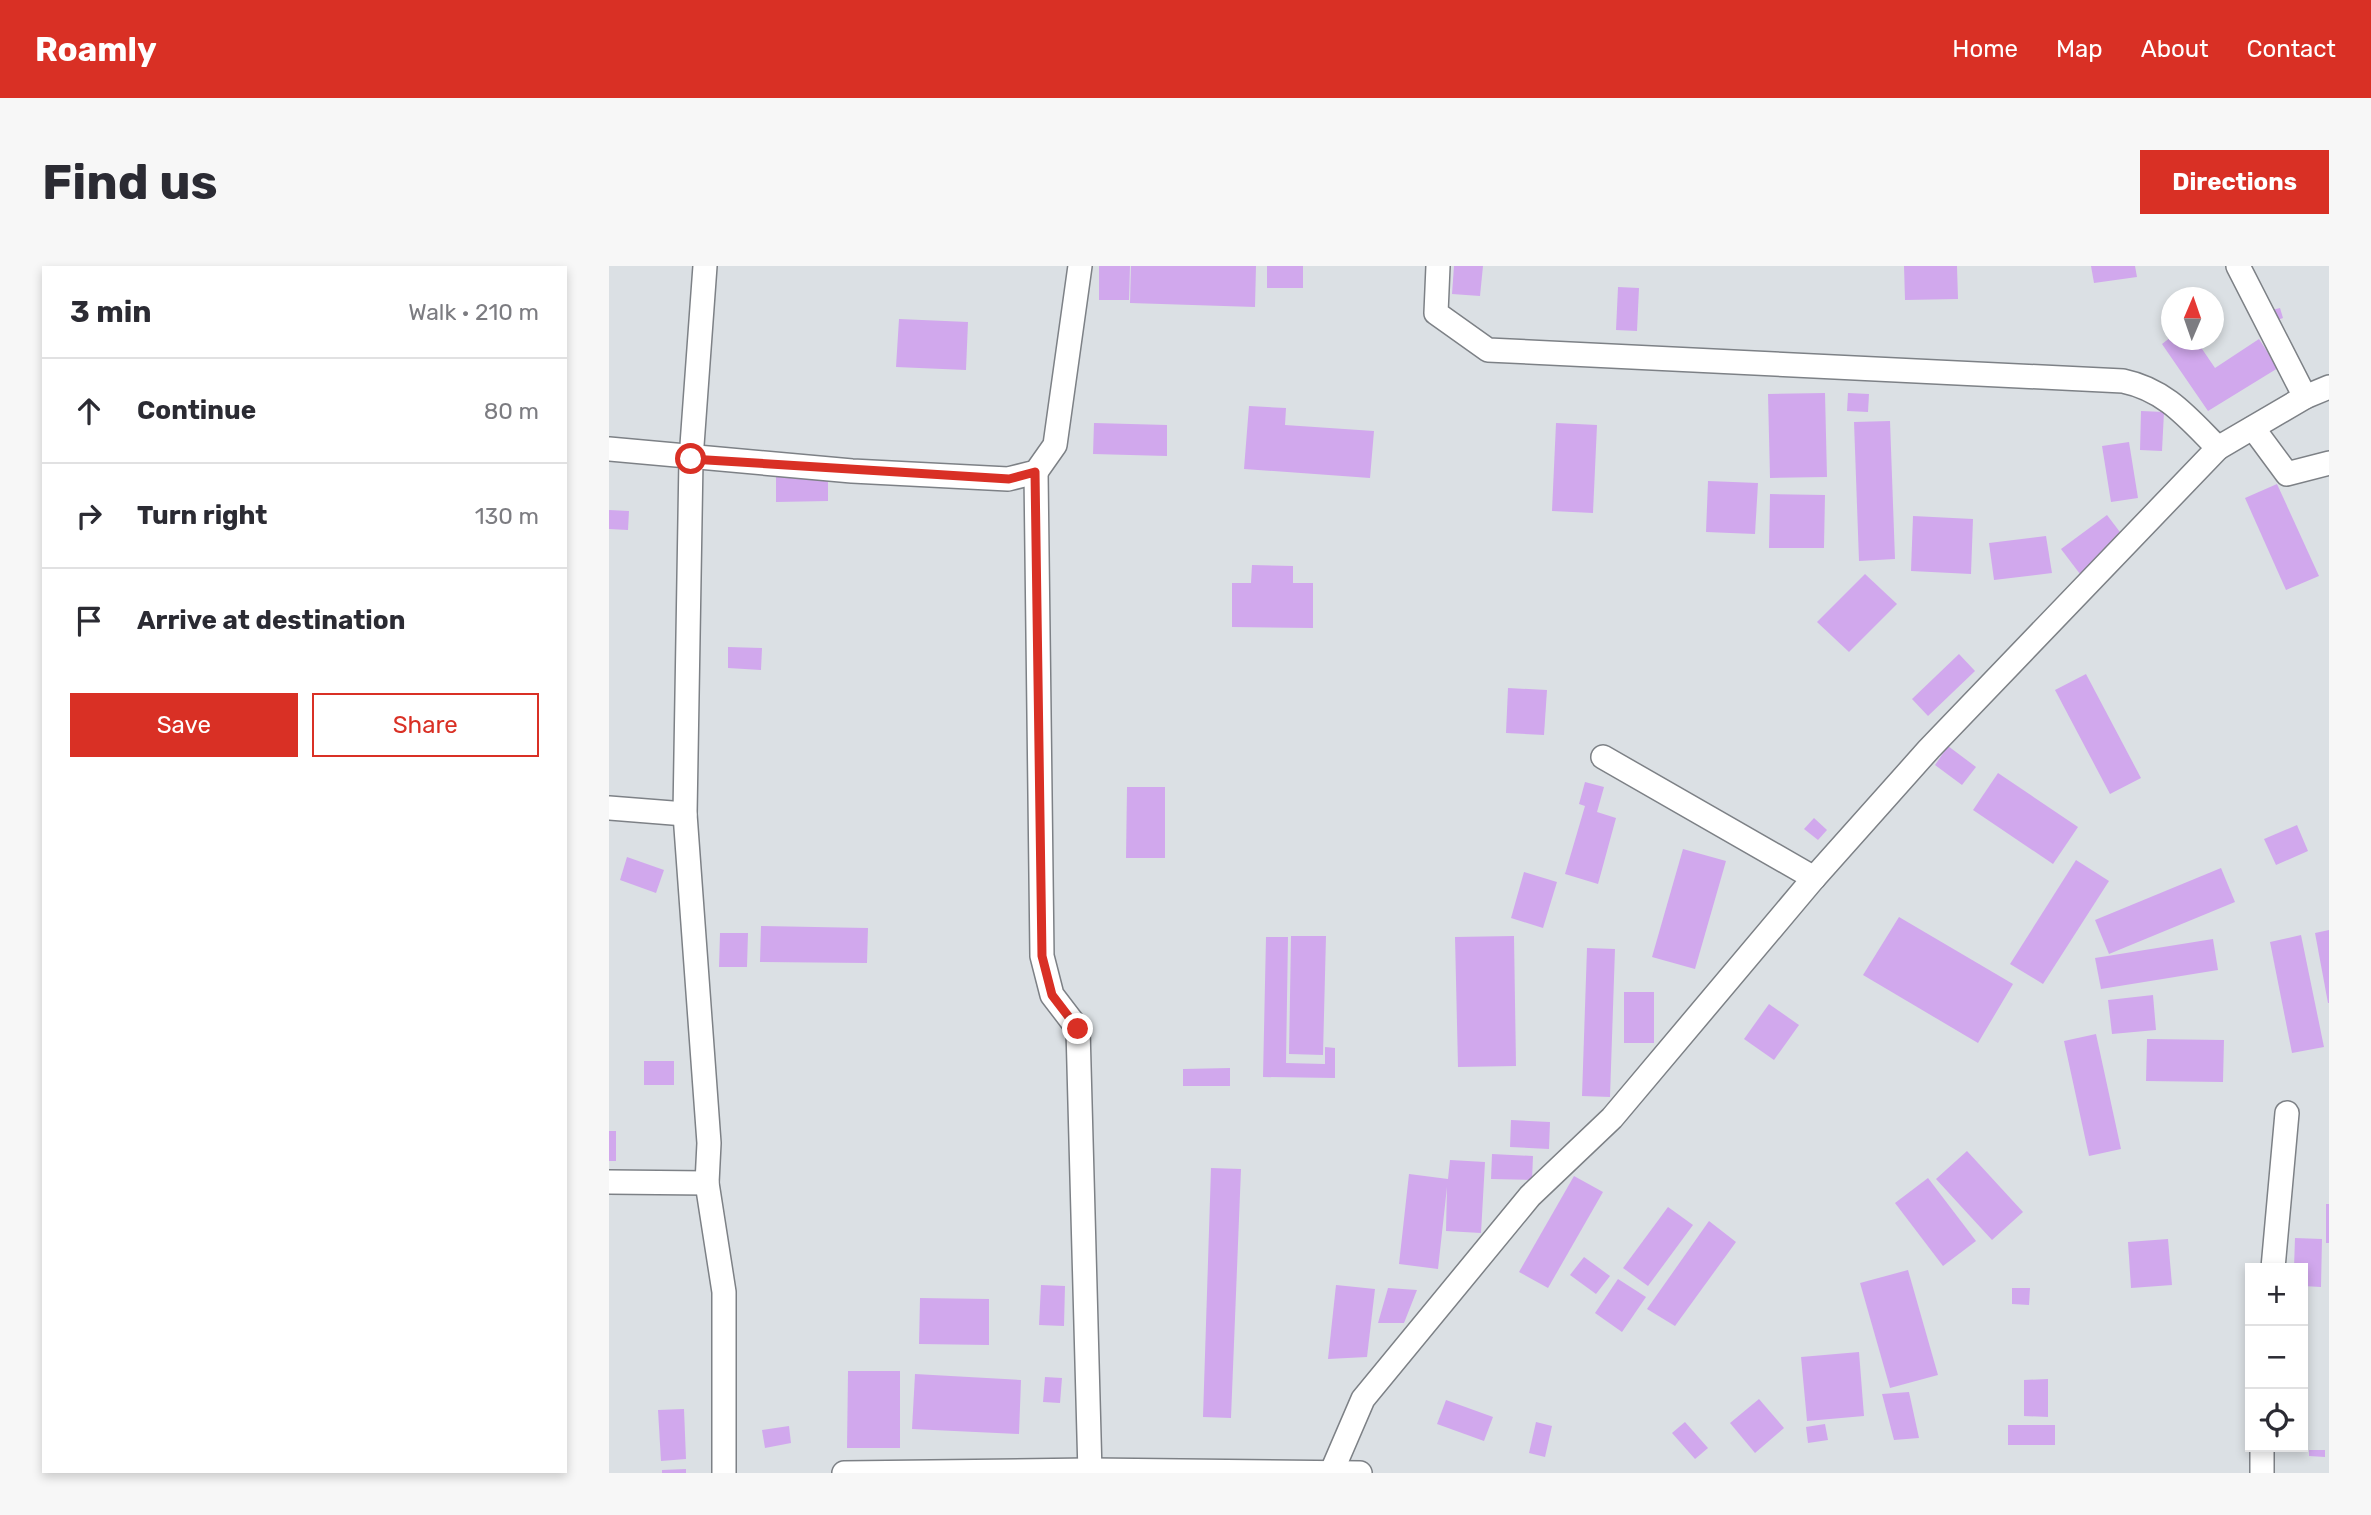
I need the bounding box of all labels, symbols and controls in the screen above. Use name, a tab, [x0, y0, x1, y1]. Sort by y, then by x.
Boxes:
text: Roamly	[35, 30, 157, 69]
text: Home	[1952, 35, 2018, 63]
text: Map	[2056, 35, 2103, 63]
text: About	[2141, 35, 2209, 63]
text: Contact	[2247, 35, 2336, 63]
button: Directions	[2140, 150, 2329, 214]
text: Find us	[42, 153, 218, 211]
north arrow	[2161, 287, 2224, 350]
text: 3 min	[70, 294, 152, 330]
text: Walk · 210 m	[408, 298, 539, 326]
icon: ahead	[70, 392, 108, 430]
text: Continue	[137, 395, 256, 426]
text: 80 m	[484, 397, 539, 425]
route start	[675, 443, 706, 474]
icon: right	[70, 497, 108, 535]
text: Turn right	[137, 500, 267, 531]
text: 130 m	[475, 502, 539, 530]
icon: arrive	[70, 602, 108, 640]
text: Arrive at destination	[137, 605, 405, 636]
button: Save	[70, 693, 298, 757]
button: Share	[312, 693, 539, 757]
route end	[1062, 1013, 1093, 1044]
map controls	[2245, 1263, 2308, 1452]
button: +	[2245, 1263, 2308, 1326]
button: −	[2245, 1326, 2308, 1389]
button: locate	[2245, 1389, 2308, 1452]

